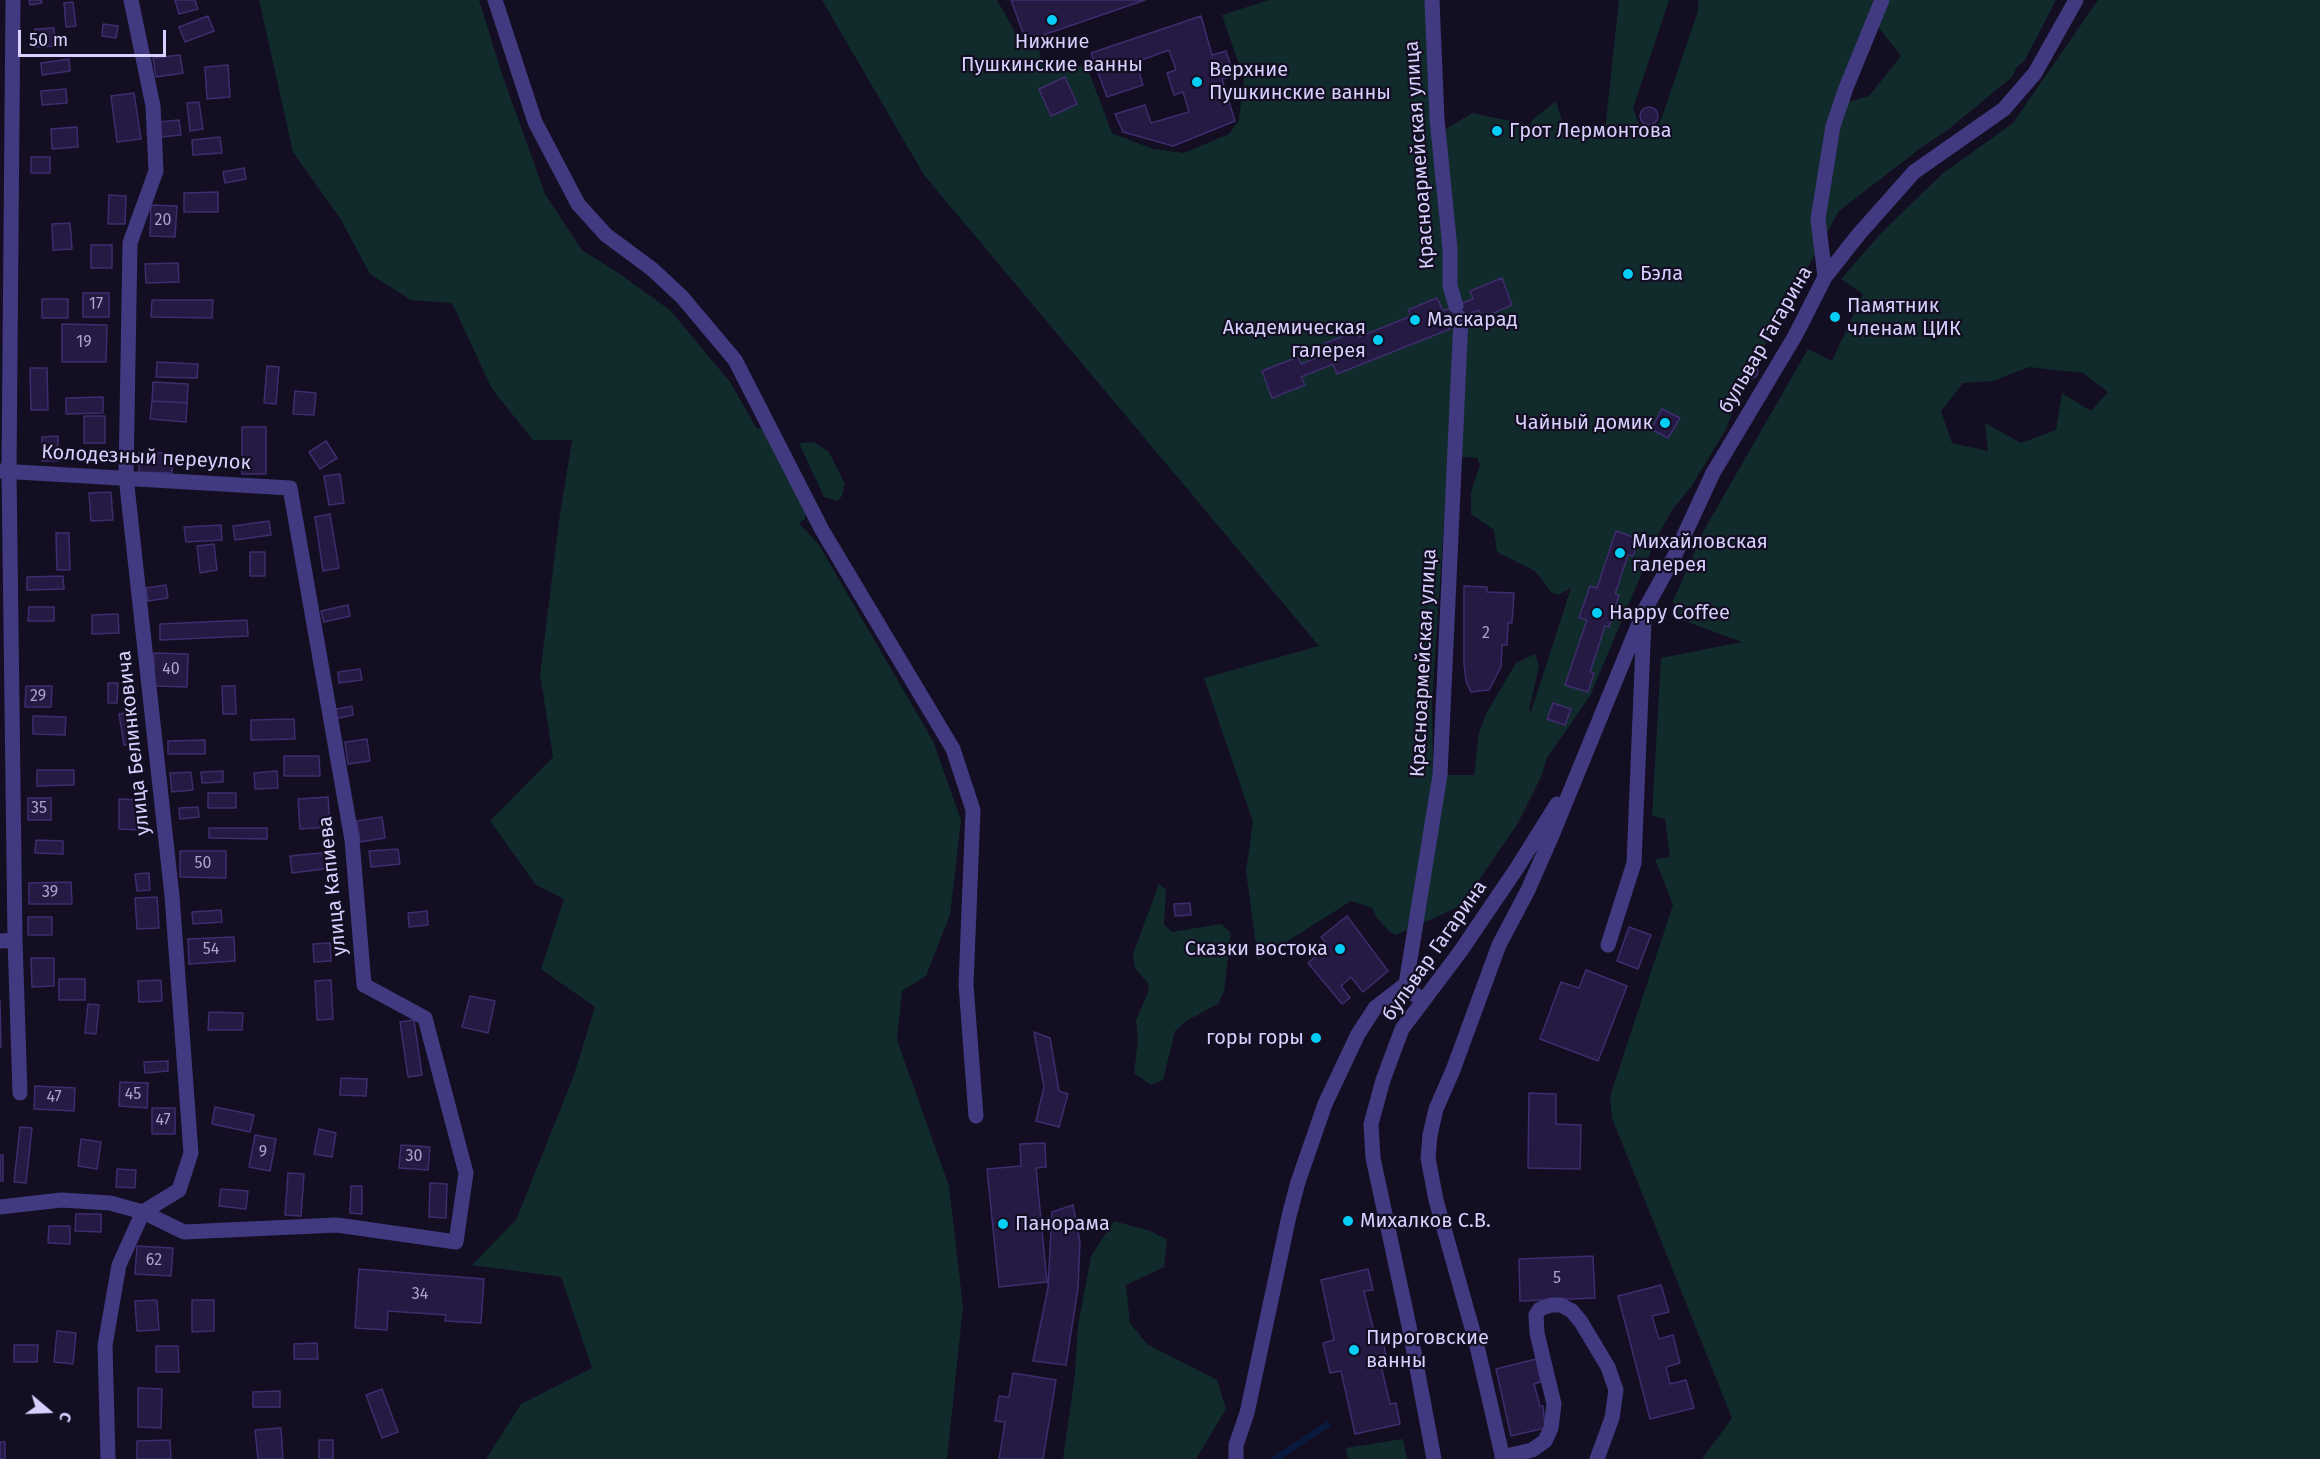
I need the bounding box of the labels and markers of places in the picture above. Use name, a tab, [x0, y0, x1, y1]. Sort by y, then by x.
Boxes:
marker: Нижние Пушкинские ванны	[1045, 13, 1059, 27]
place label: Нижние Пушкинские ванны	[961, 30, 1143, 77]
place label: Верхние Пушкинские ванны	[1209, 58, 1391, 105]
marker: Верхние Пушкинские ванны	[1190, 75, 1204, 89]
place label: Грот Лермонтова	[1509, 119, 1672, 143]
marker: Грот Лермонтова	[1490, 124, 1504, 138]
place label: Бэла	[1640, 262, 1683, 286]
marker: Бэла	[1621, 267, 1635, 281]
place label: Памятник членам ЦИК	[1847, 294, 1961, 341]
place label: Маскарад	[1427, 308, 1518, 332]
marker: Памятник членам ЦИК	[1828, 310, 1842, 324]
marker: Маскарад	[1408, 313, 1422, 327]
place label: Академическая галерея	[1223, 316, 1366, 363]
marker: Академическая галерея	[1371, 333, 1385, 347]
place label: Чайный домик	[1515, 411, 1653, 435]
marker: Чайный домик	[1658, 416, 1672, 430]
place label: Михайловская галерея	[1632, 530, 1768, 577]
marker: Михайловская галерея	[1613, 546, 1627, 560]
place label: Happy Coffee	[1609, 601, 1730, 625]
marker: Happy Coffee	[1590, 606, 1604, 620]
place label: Сказки востока	[1185, 937, 1328, 961]
marker: Сказки востока	[1333, 942, 1347, 956]
place label: горы горы	[1206, 1026, 1304, 1050]
marker: горы горы	[1309, 1031, 1323, 1045]
place label: Михалков С.В.	[1360, 1209, 1491, 1233]
place label: Панорама	[1015, 1212, 1110, 1236]
marker: Михалков С.В.	[1341, 1214, 1355, 1228]
marker: Панорама	[996, 1217, 1010, 1231]
place label: Пироговские ванны	[1366, 1326, 1489, 1373]
marker: Пироговские ванны	[1347, 1343, 1361, 1357]

